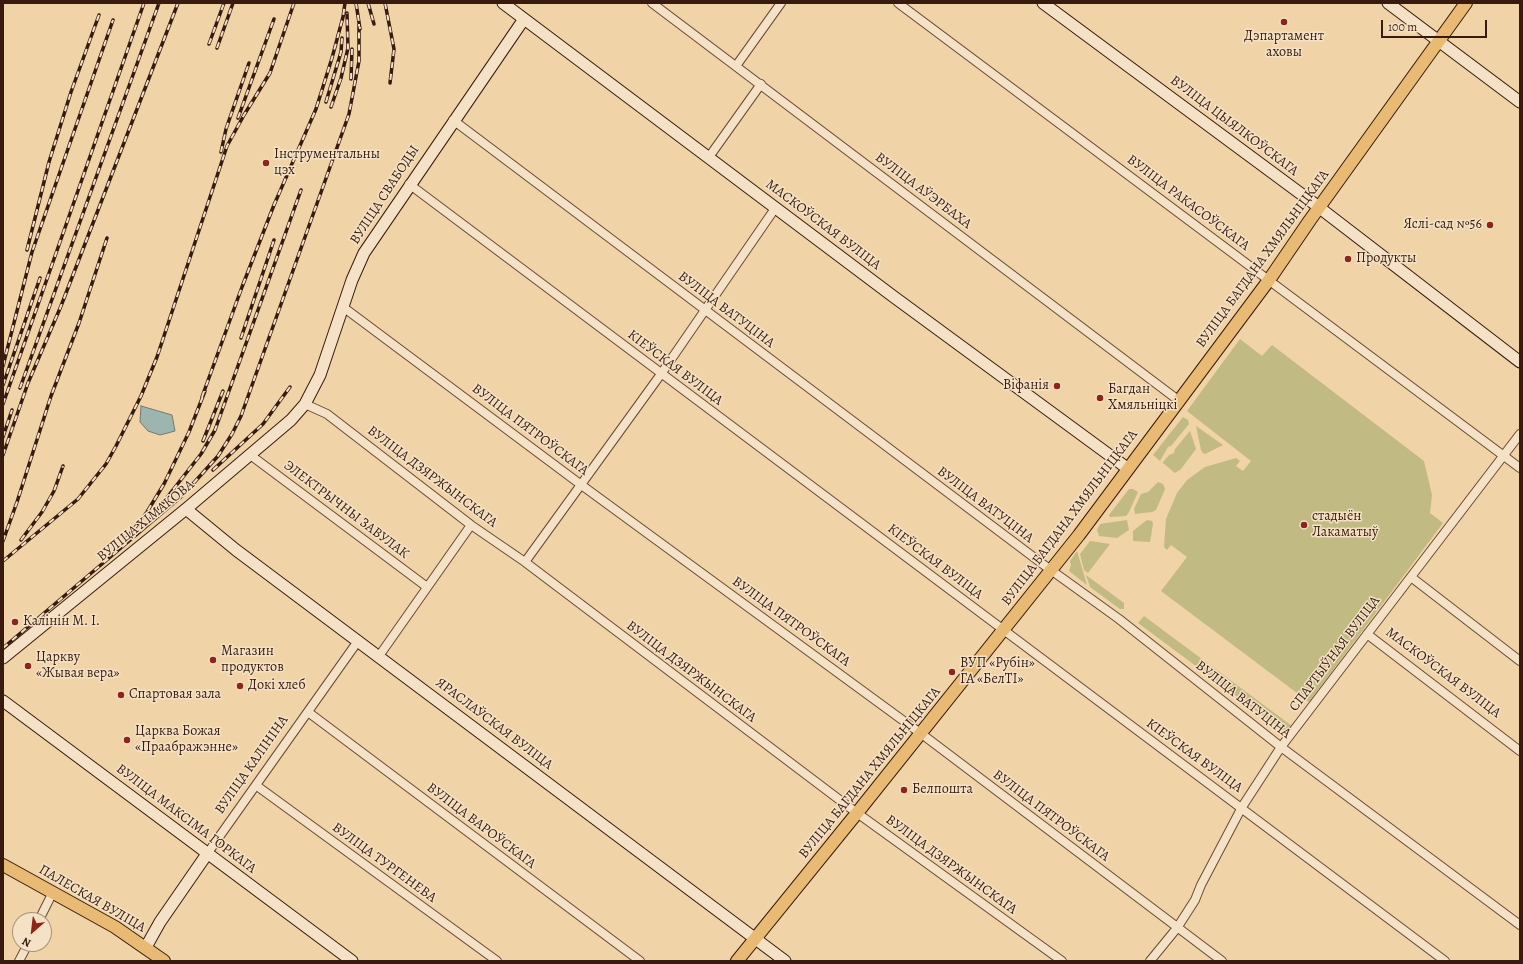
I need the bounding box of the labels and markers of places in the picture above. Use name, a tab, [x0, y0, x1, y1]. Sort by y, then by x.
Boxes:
marker: Дэпартамент аховы	[1279, 17, 1289, 27]
place label: Дэпартамент аховы	[1244, 29, 1324, 62]
place label: Інструментальны цэх	[274, 147, 380, 180]
marker: Інструментальны цэх	[261, 158, 271, 168]
place label: Яслі-сад №56	[1404, 217, 1482, 233]
marker: Яслі-сад №56	[1485, 220, 1495, 230]
place label: Продукты	[1356, 251, 1416, 267]
marker: Продукты	[1343, 254, 1353, 264]
place label: Віфанія	[1003, 378, 1049, 394]
marker: Віфанія	[1052, 381, 1062, 391]
place label: Багдан Хмяльніцкі	[1108, 382, 1177, 414]
marker: Багдан Хмяльніцкі	[1095, 393, 1105, 403]
place label: стадыён Лакаматыў	[1312, 509, 1378, 542]
marker: стадыён Лакаматыў	[1299, 520, 1309, 530]
place label: Калінін М. І.	[23, 614, 100, 630]
marker: Калінін М. І.	[10, 617, 20, 627]
place label: Магазин продуктов	[221, 644, 284, 676]
place label: Царкву «Жывая вера»	[36, 650, 120, 682]
marker: Магазин продуктов	[208, 655, 218, 665]
place label: ВУП «Рубін» ГА «БелТІ»	[960, 656, 1035, 688]
marker: Царкву «Жывая вера»	[23, 661, 33, 671]
marker: ВУП «Рубін» ГА «БелТІ»	[947, 667, 957, 677]
place label: Докі хлеб	[248, 678, 306, 694]
marker: Докі хлеб	[235, 681, 245, 691]
place label: Спартовая зала	[129, 687, 221, 703]
marker: Спартовая зала	[116, 690, 126, 700]
place label: Царква Божая «Праабражэнне»	[135, 724, 238, 756]
marker: Царква Божая «Праабражэнне»	[122, 735, 132, 745]
place label: Белпошта	[912, 782, 973, 798]
marker: Белпошта	[899, 785, 909, 795]

